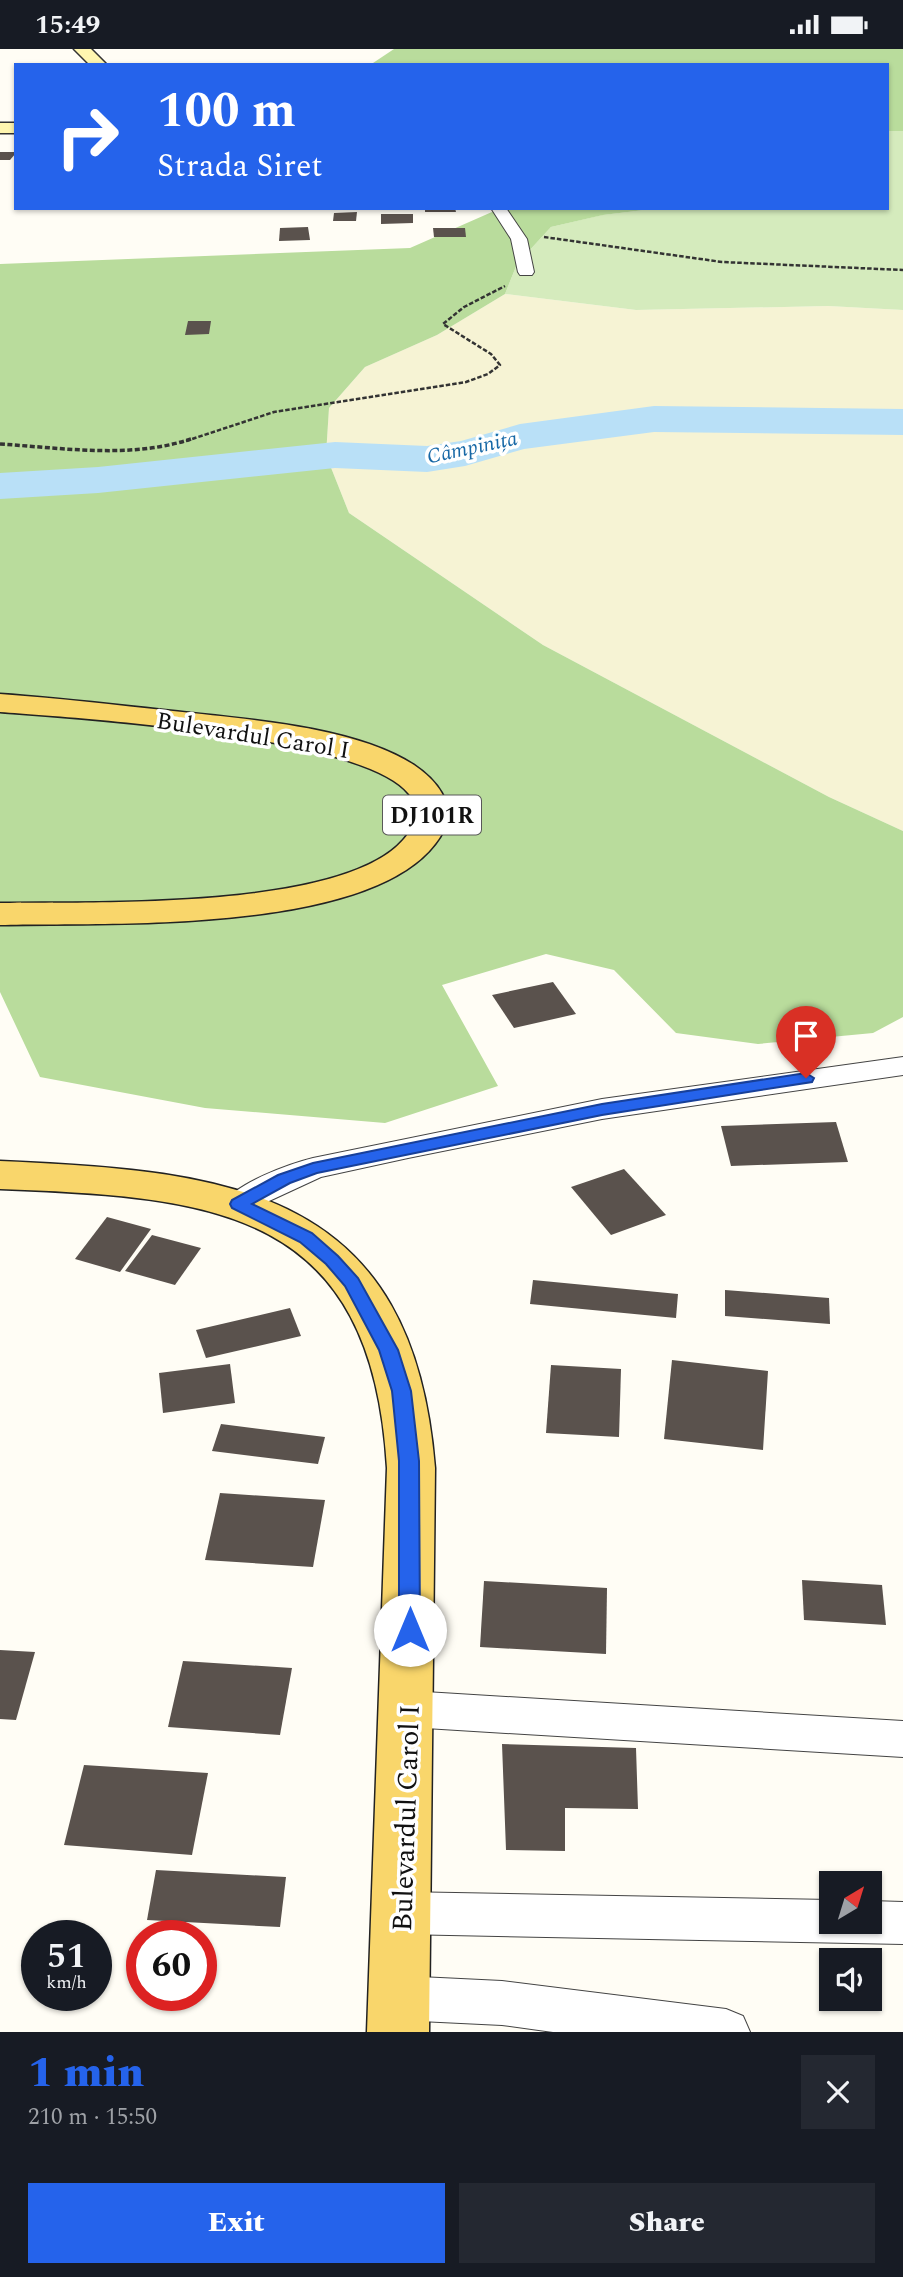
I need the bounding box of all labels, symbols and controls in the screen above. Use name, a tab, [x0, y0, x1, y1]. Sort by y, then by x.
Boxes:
text: 15:49	[35, 5, 100, 45]
text: 100 m	[157, 74, 296, 149]
icon: right	[42, 91, 133, 182]
text: Strada Siret	[157, 142, 323, 191]
water label: Câmpinița	[424, 423, 521, 473]
street label: Bulevardul Carol I	[154, 703, 352, 769]
road number: DJ101R	[383, 795, 481, 835]
pin	[776, 1006, 836, 1078]
icon: arrive	[787, 1017, 825, 1055]
position arrow	[373, 1593, 447, 1667]
street label: Bulevardul Carol I	[381, 1704, 432, 1932]
north arrow	[819, 1871, 882, 1934]
map controls	[819, 1871, 882, 2011]
speed limit sign: 60	[126, 1920, 217, 2011]
text: 51	[47, 1930, 86, 1983]
button: sound	[819, 1948, 882, 2011]
text: km/h	[46, 1969, 87, 1996]
text: 1 min	[28, 2042, 144, 2105]
button: close	[801, 2055, 875, 2129]
text: 210 m · 15:50	[28, 2100, 157, 2135]
button: Exit	[28, 2183, 445, 2263]
button: Share	[459, 2183, 875, 2263]

